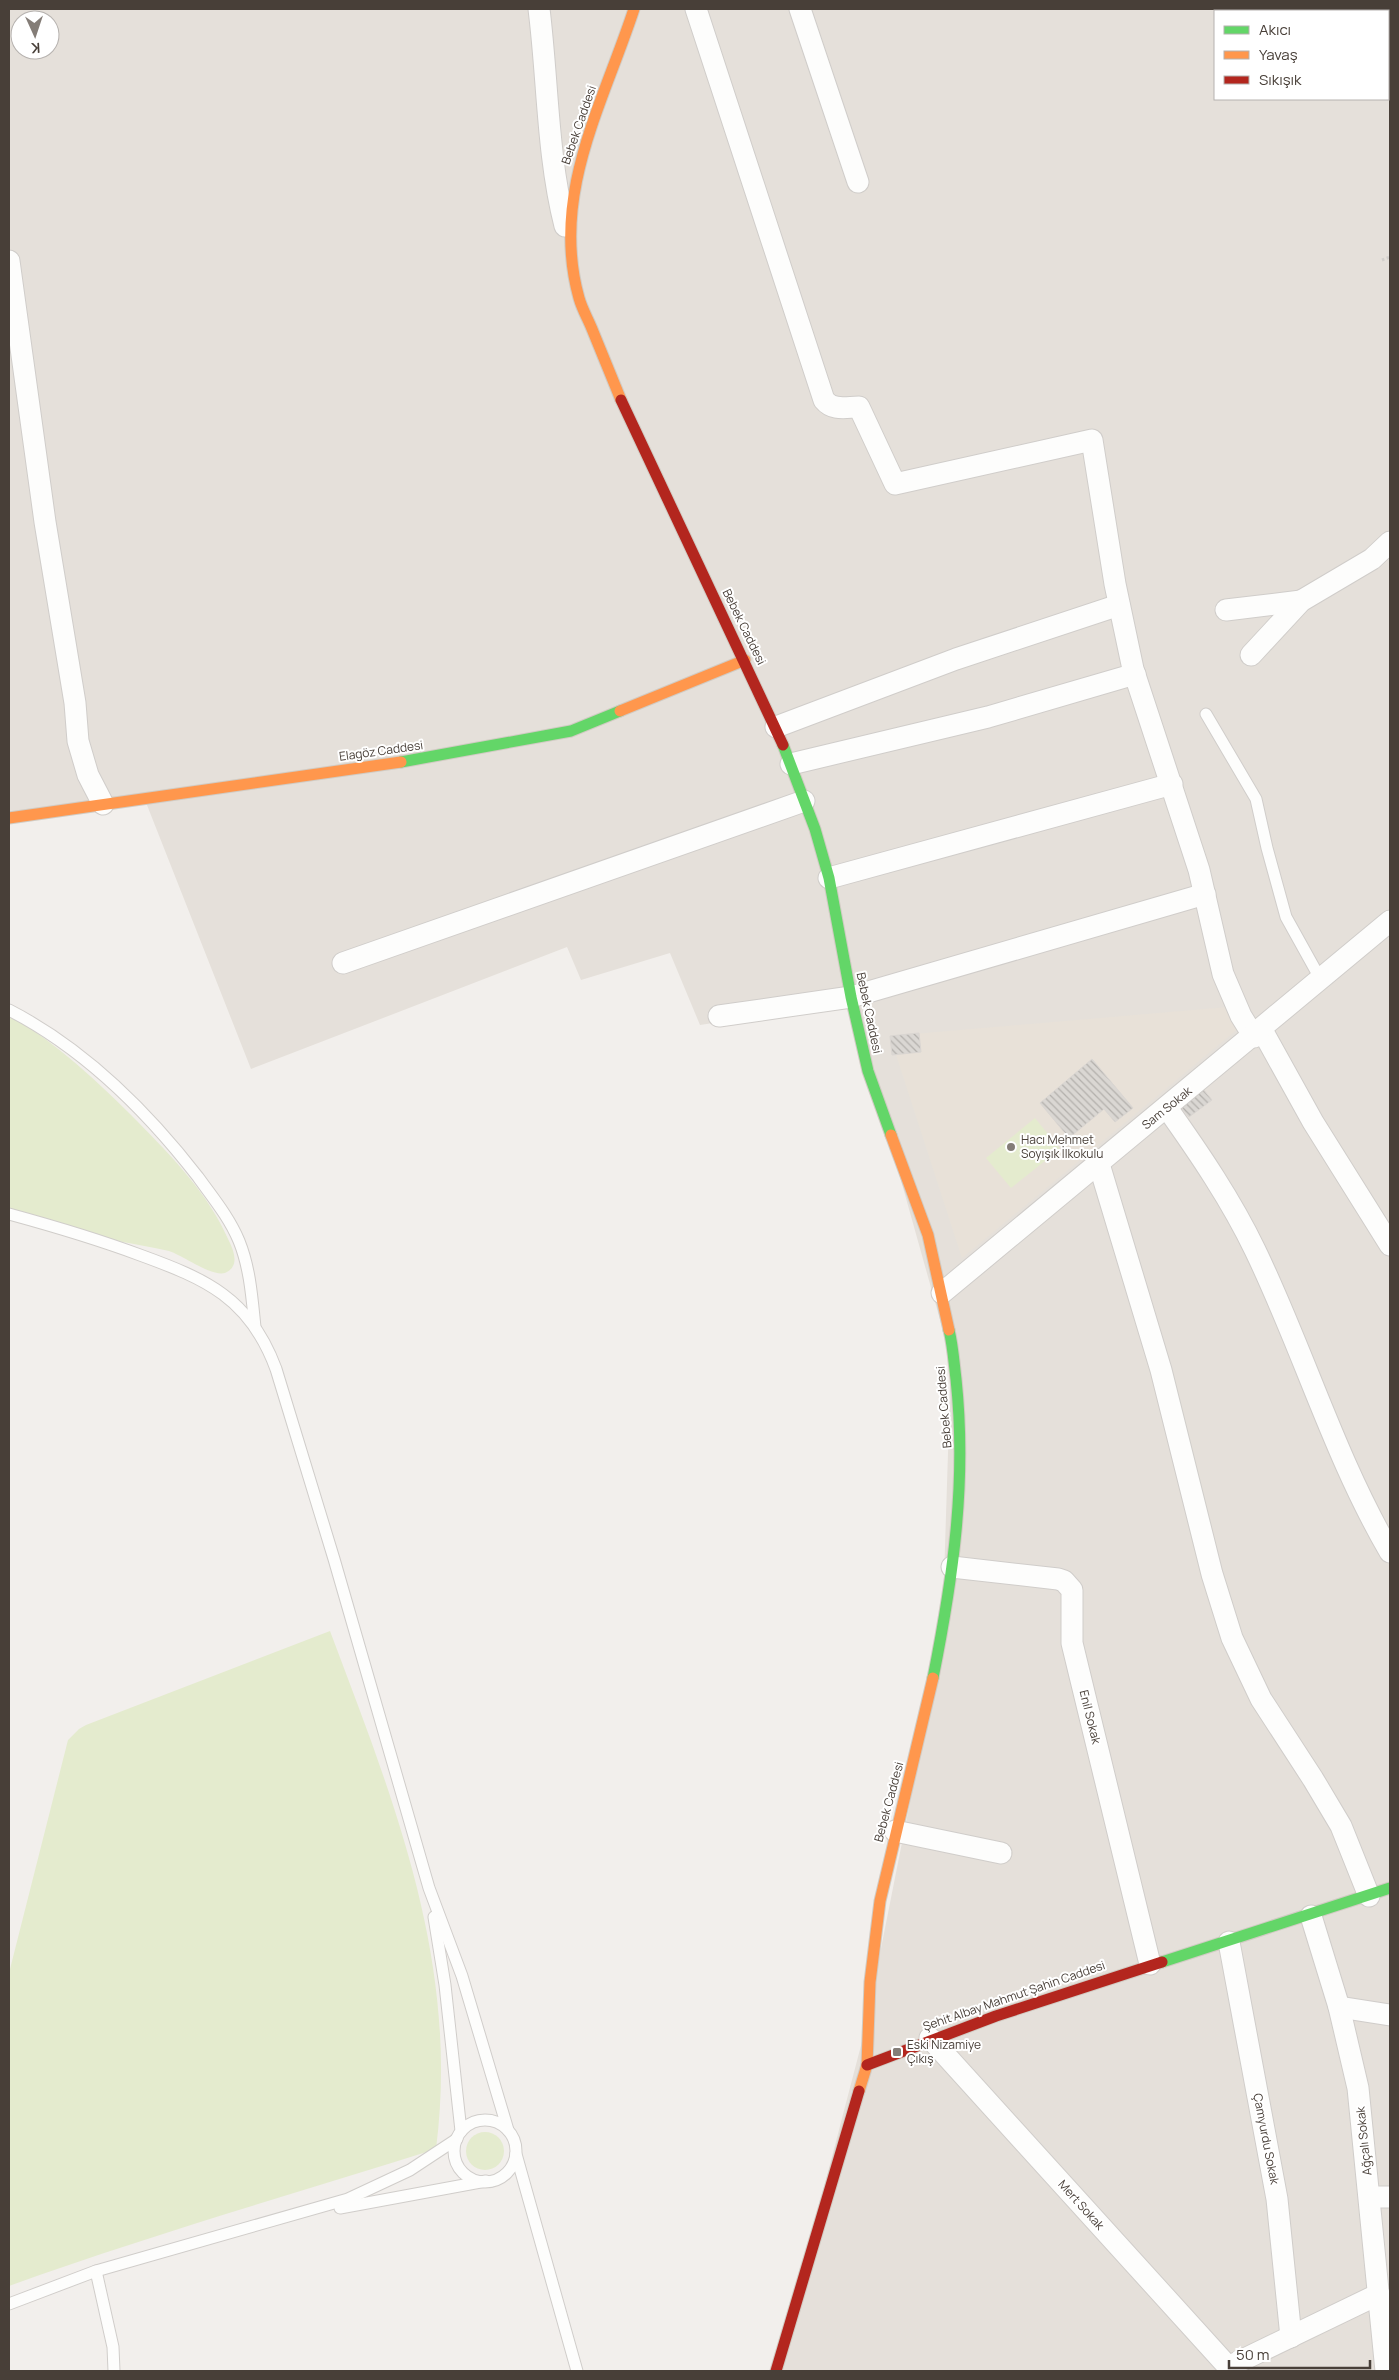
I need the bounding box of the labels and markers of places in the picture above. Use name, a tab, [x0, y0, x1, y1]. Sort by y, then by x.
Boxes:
place label: Hacı Mehmet Soyışık İlkokulu	[1021, 1131, 1103, 1162]
marker: Hacı Mehmet Soyışık İlkokulu	[1005, 1141, 1017, 1153]
place label: Eski Nizamiye Çıkış	[907, 2036, 981, 2067]
marker: Eski Nizamiye Çıkış	[891, 2046, 903, 2058]

